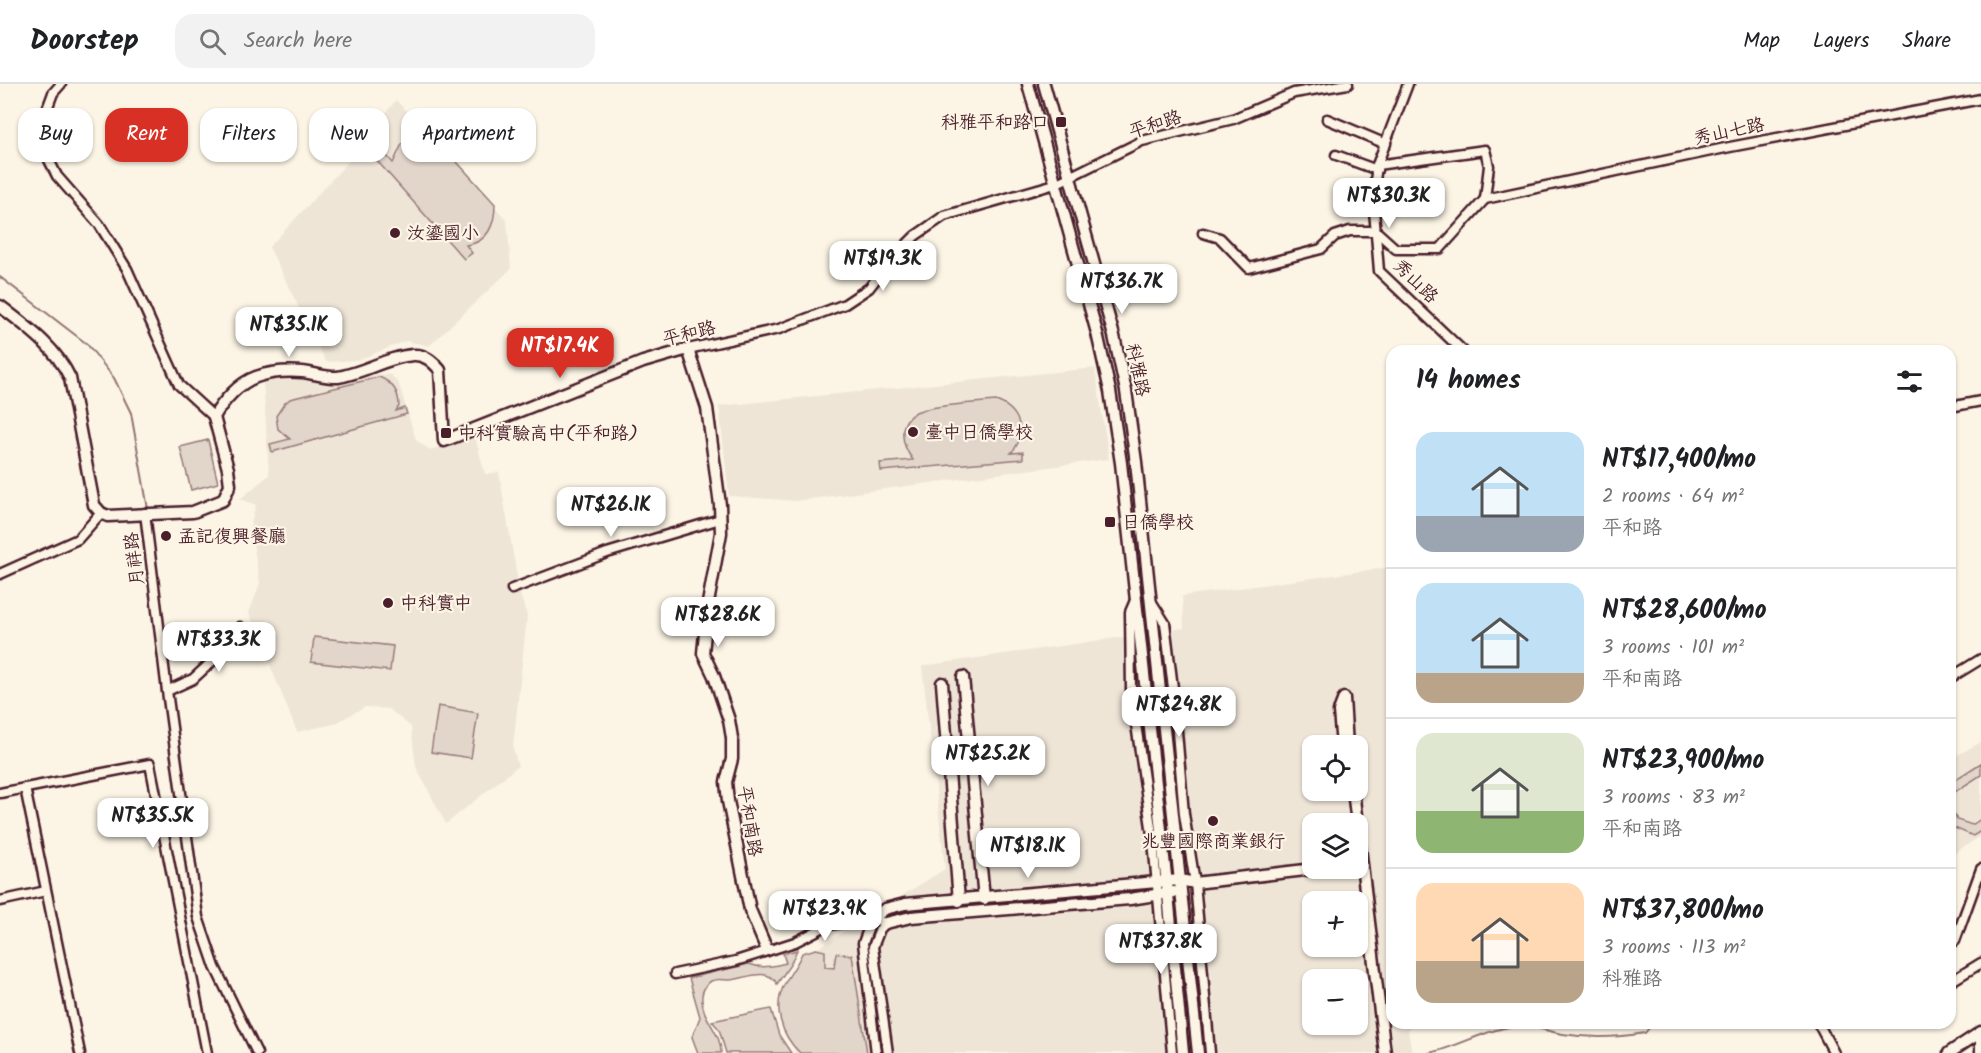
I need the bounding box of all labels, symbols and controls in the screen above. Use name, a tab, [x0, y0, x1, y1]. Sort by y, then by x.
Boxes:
search box	[175, 14, 595, 68]
text: Doorstep	[30, 19, 139, 64]
text: Search here	[244, 24, 352, 59]
icon: search	[196, 25, 229, 58]
text: Map	[1743, 25, 1780, 58]
text: Layers	[1813, 25, 1869, 58]
text: Share	[1902, 25, 1951, 58]
street label: 平和路	[1125, 103, 1186, 148]
chip: Buy	[18, 108, 93, 162]
chip: Rent	[105, 108, 188, 162]
chip: Filters	[200, 108, 297, 162]
chip: New	[309, 108, 389, 162]
chip: Apartment	[401, 108, 536, 162]
place label: 科雅平和路口	[941, 109, 1049, 138]
street label: 秀山七路	[1691, 111, 1768, 154]
marker: 科雅平和路口	[1054, 115, 1068, 129]
pin: NT$30.3K	[1327, 178, 1451, 229]
text: NT$30.3K	[1347, 181, 1431, 213]
place label: 汝鎏國小	[407, 220, 479, 249]
marker: 汝鎏國小	[388, 226, 402, 240]
pin: NT$19.3K	[821, 241, 945, 292]
text: NT$19.3K	[843, 244, 923, 276]
street label: 秀山路	[1385, 253, 1444, 311]
pin: NT$36.7K	[1060, 264, 1184, 315]
text: NT$36.7K	[1080, 267, 1164, 299]
pin: NT$35.1K	[227, 307, 351, 358]
text: NT$35.1K	[249, 310, 329, 342]
street label: 平和路	[660, 314, 719, 355]
pin: NT$17.4K	[498, 328, 622, 379]
text: NT$17.4K	[521, 331, 599, 363]
street label: 科雅路	[1117, 341, 1156, 400]
text: 14 homes	[1416, 360, 1521, 402]
icon: filters	[1893, 365, 1926, 398]
place label: 臺中日僑學校	[925, 419, 1033, 448]
place label: 中科實驗高中(平和路)	[458, 420, 638, 449]
marker: 臺中日僑學校	[906, 425, 920, 439]
marker: 中科實驗高中(平和路)	[439, 426, 453, 440]
text: NT$17,400/mo	[1602, 439, 1756, 481]
icon: home	[1464, 456, 1536, 528]
text: 2 rooms · 64 m²	[1602, 481, 1744, 513]
pin: NT$26.1K	[549, 487, 673, 538]
text: NT$26.1K	[571, 490, 651, 522]
place label: 日僑學校	[1122, 509, 1194, 538]
text: 平和路	[1602, 513, 1662, 545]
marker: 日僑學校	[1103, 515, 1117, 529]
place label: 孟記復興餐廳	[178, 523, 286, 552]
marker: 孟記復興餐廳	[159, 529, 173, 543]
street label: 月祥路	[118, 530, 153, 587]
place label: 中科實中	[400, 590, 472, 619]
text: NT$28,600/mo	[1602, 590, 1767, 632]
marker: 中科實中	[381, 596, 395, 610]
pin: NT$28.6K	[656, 597, 780, 648]
text: NT$28.6K	[675, 600, 761, 632]
icon: home	[1464, 607, 1536, 679]
pin: NT$33.3K	[157, 622, 281, 673]
text: NT$33.3K	[177, 625, 261, 657]
text: 3 rooms · 101 m²	[1602, 632, 1744, 664]
text: 平和南路	[1602, 664, 1682, 696]
pin: NT$24.8K	[1117, 687, 1241, 738]
text: NT$24.8K	[1136, 690, 1222, 722]
map controls	[1302, 735, 1368, 1035]
button: locate	[1302, 735, 1368, 801]
pin: NT$25.2K	[926, 736, 1050, 787]
text: NT$25.2K	[945, 739, 1031, 771]
text: NT$23,900/mo	[1602, 740, 1764, 782]
icon: home	[1464, 757, 1536, 829]
text: 3 rooms · 83 m²	[1602, 782, 1745, 814]
street label: 平和南路	[729, 783, 768, 859]
pin: NT$35.5K	[91, 798, 215, 849]
text: NT$35.5K	[111, 801, 195, 833]
button: layers	[1302, 813, 1368, 879]
marker: 兆豐國際商業銀行	[1206, 814, 1220, 828]
text: 平和南路	[1602, 814, 1682, 846]
pin: NT$18.1K	[966, 828, 1090, 879]
place label: 兆豐國際商業銀行	[1141, 828, 1285, 857]
text: NT$18.1K	[990, 831, 1066, 863]
text: NT$37,800/mo	[1602, 890, 1764, 932]
pin: NT$23.9K	[763, 891, 887, 942]
button: +	[1302, 891, 1368, 957]
text: NT$23.9K	[783, 894, 867, 926]
icon: home	[1464, 907, 1536, 979]
pin: NT$37.8K	[1099, 924, 1223, 975]
text: NT$37.8K	[1119, 927, 1203, 959]
text: 3 rooms · 113 m²	[1602, 932, 1745, 964]
text: 科雅路	[1602, 964, 1662, 996]
button: −	[1302, 969, 1368, 1035]

